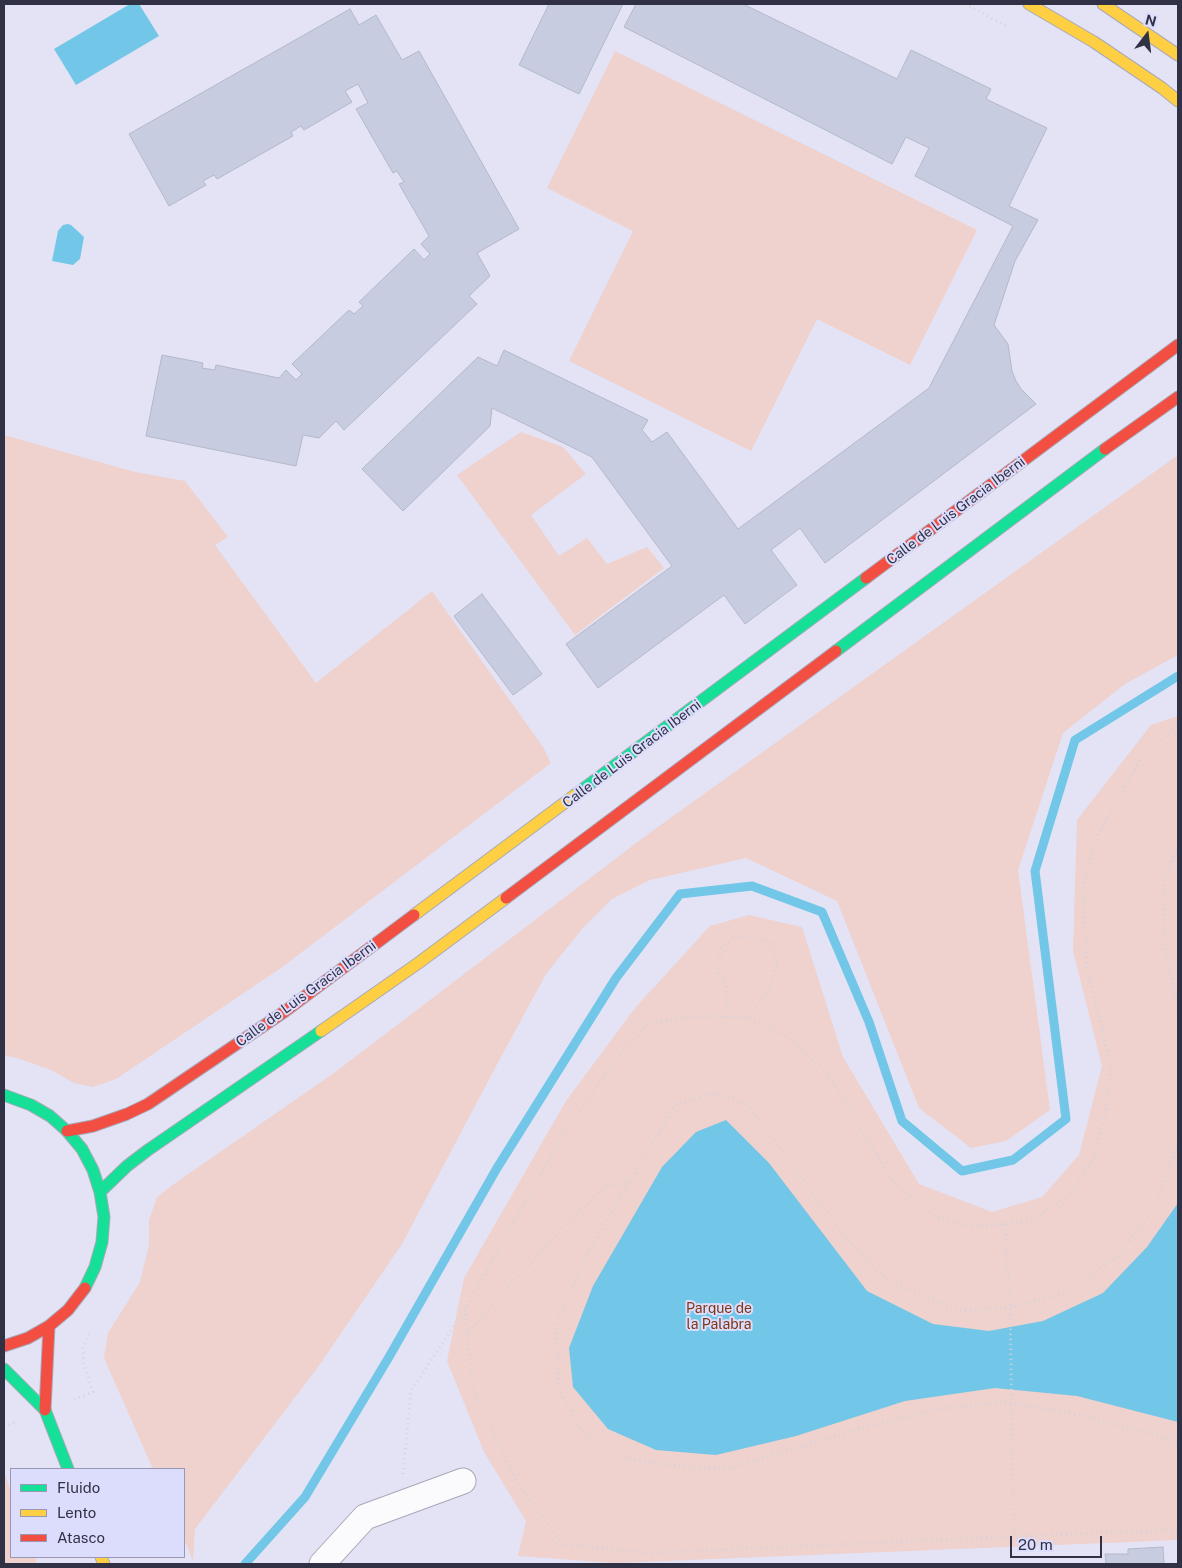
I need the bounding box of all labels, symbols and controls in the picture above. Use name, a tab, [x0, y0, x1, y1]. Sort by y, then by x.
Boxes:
north arrow	[1122, 10, 1172, 60]
text: N	[1144, 11, 1158, 30]
street label: Calle de Luis Gracia Iberni	[883, 453, 1029, 569]
street label: Calle de Luis Gracia Iberni	[559, 696, 705, 812]
street label: Calle de Luis Gracia Iberni	[233, 938, 379, 1050]
park label: Parque de la Palabra	[686, 1301, 752, 1334]
legend	[10, 1468, 185, 1558]
text: Fluido	[57, 1479, 100, 1496]
text: Lento	[57, 1504, 96, 1521]
scale bar	[1012, 1526, 1104, 1558]
text: Atasco	[57, 1529, 105, 1546]
text: 20 m	[1018, 1536, 1053, 1553]

